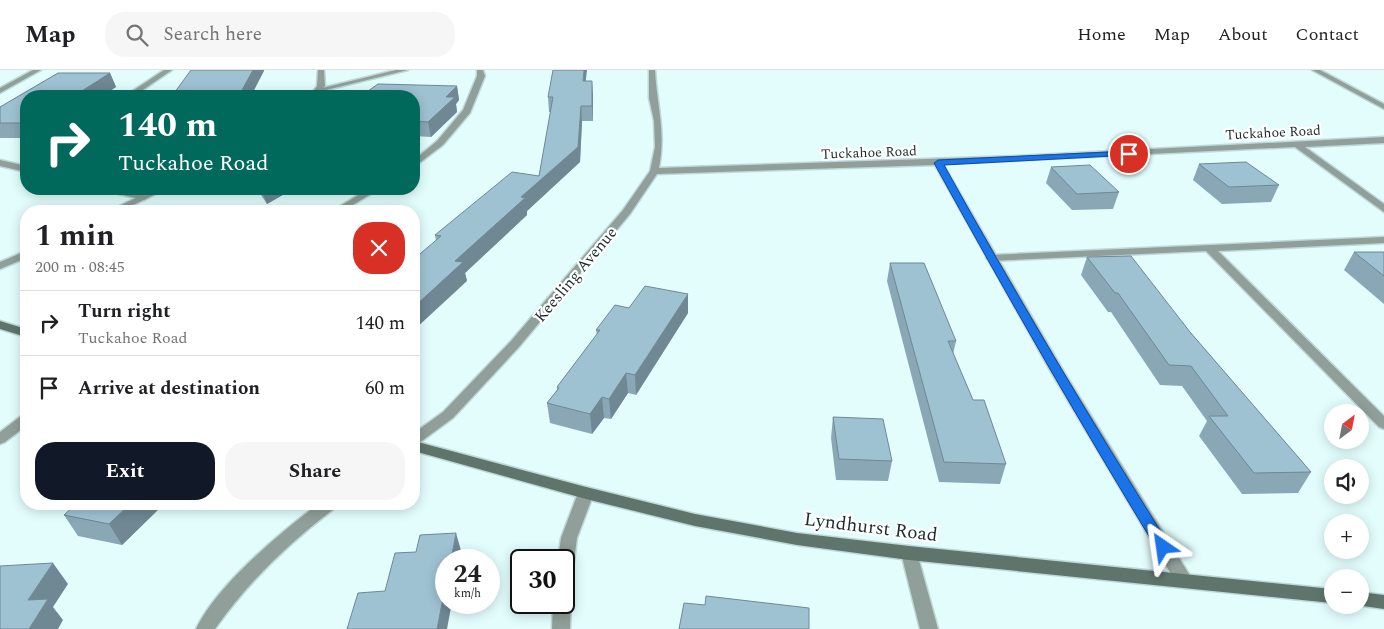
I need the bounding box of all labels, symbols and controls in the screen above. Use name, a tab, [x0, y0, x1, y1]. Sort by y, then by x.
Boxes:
search box	[105, 12, 455, 57]
text: Map	[25, 17, 75, 53]
text: Search here	[163, 20, 262, 49]
icon: search	[123, 21, 151, 49]
text: Home	[1077, 21, 1126, 48]
text: Map	[1154, 21, 1190, 48]
text: About	[1218, 21, 1268, 48]
text: Contact	[1296, 21, 1359, 48]
text: 140 m	[118, 99, 217, 152]
icon: right	[35, 110, 100, 175]
street label: Tuckahoe Road	[1225, 119, 1322, 145]
pin	[1108, 133, 1150, 175]
street label: Tuckahoe Road	[821, 140, 917, 165]
icon: arrive	[1115, 140, 1143, 168]
text: Tuckahoe Road	[118, 147, 269, 180]
text: 1 min	[35, 213, 115, 259]
button: close	[353, 222, 405, 274]
street label: Keesling Avenue	[529, 222, 623, 328]
text: 200 m · 08:45	[35, 255, 125, 279]
text: Turn right	[78, 297, 171, 326]
icon: right	[35, 309, 63, 337]
text: 140 m	[355, 309, 405, 338]
text: Tuckahoe Road	[78, 326, 188, 350]
icon: arrive	[35, 374, 63, 402]
text: Arrive at destination	[78, 374, 260, 403]
text: 60 m	[365, 374, 405, 403]
north arrow	[1324, 404, 1369, 449]
map controls	[1324, 404, 1369, 614]
button: Exit	[35, 442, 215, 500]
button: Share	[225, 442, 405, 500]
button: sound	[1324, 459, 1369, 504]
street label: Lyndhurst Road	[802, 505, 939, 550]
button: +	[1324, 514, 1369, 559]
position arrow	[1136, 520, 1188, 572]
speed limit sign: 30	[510, 549, 575, 614]
text: 24	[453, 556, 482, 594]
button: −	[1324, 569, 1369, 614]
text: km/h	[454, 584, 481, 603]

